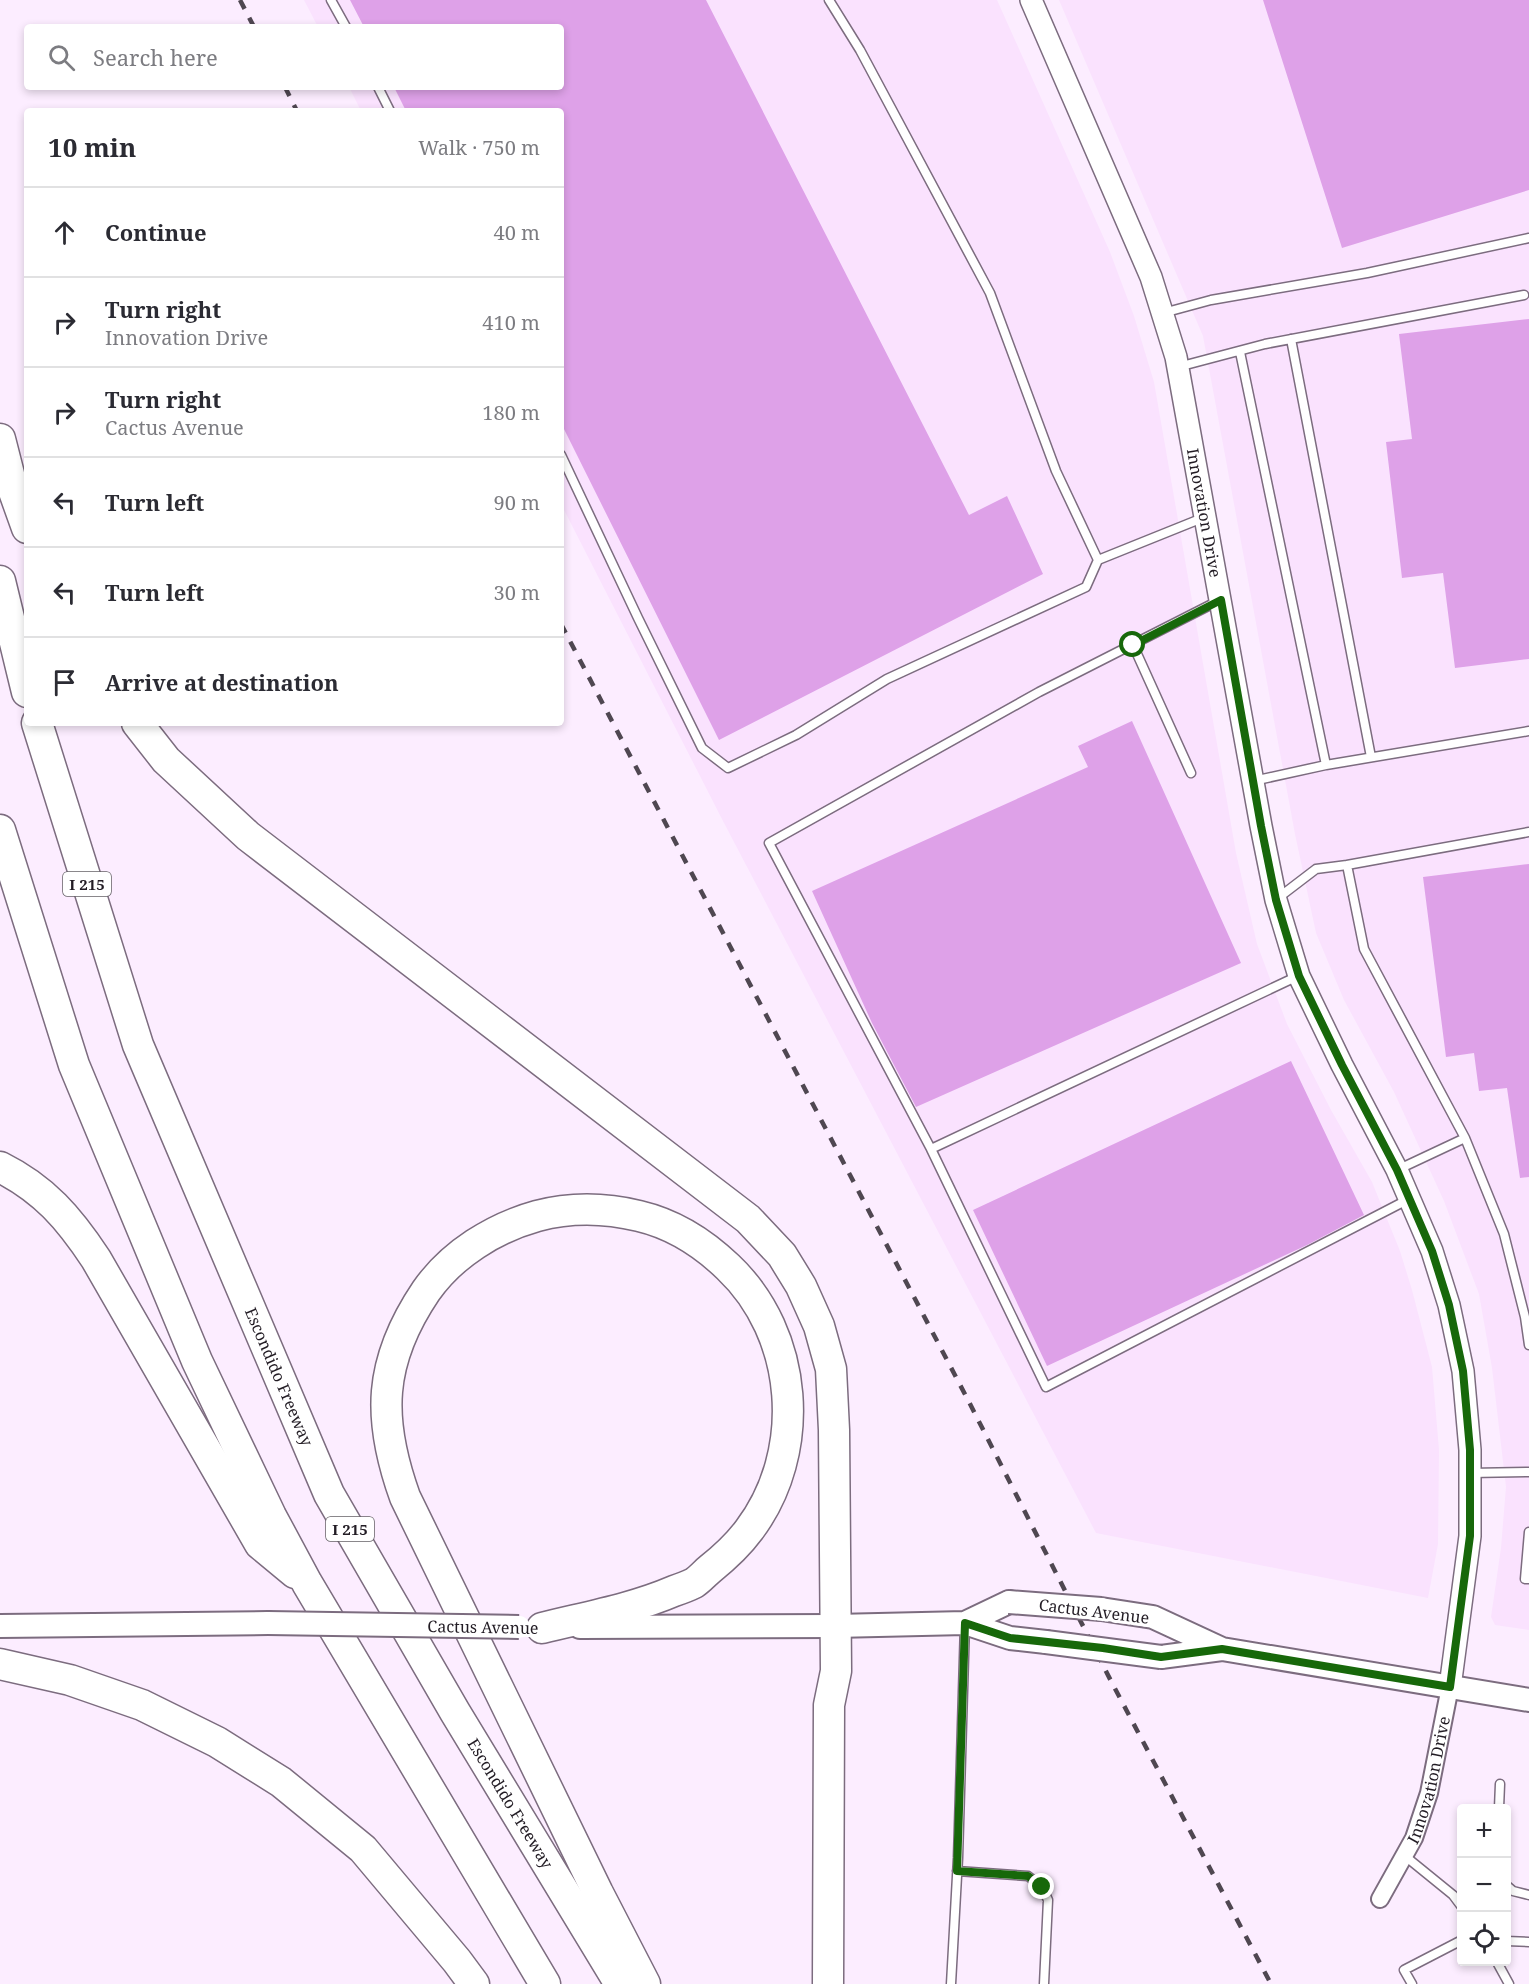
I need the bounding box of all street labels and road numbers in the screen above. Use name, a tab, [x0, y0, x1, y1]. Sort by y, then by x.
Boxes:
street label: Innovation Drive	[1182, 447, 1227, 579]
road number: I 215	[63, 872, 111, 896]
street label: Escondido Freeway	[240, 1304, 319, 1450]
road number: I 215	[326, 1517, 374, 1541]
street label: Cactus Avenue	[1038, 1593, 1150, 1629]
street label: Cactus Avenue	[427, 1615, 539, 1639]
street label: Innovation Drive	[1402, 1714, 1455, 1848]
street label: Escondido Freeway	[462, 1734, 559, 1873]

